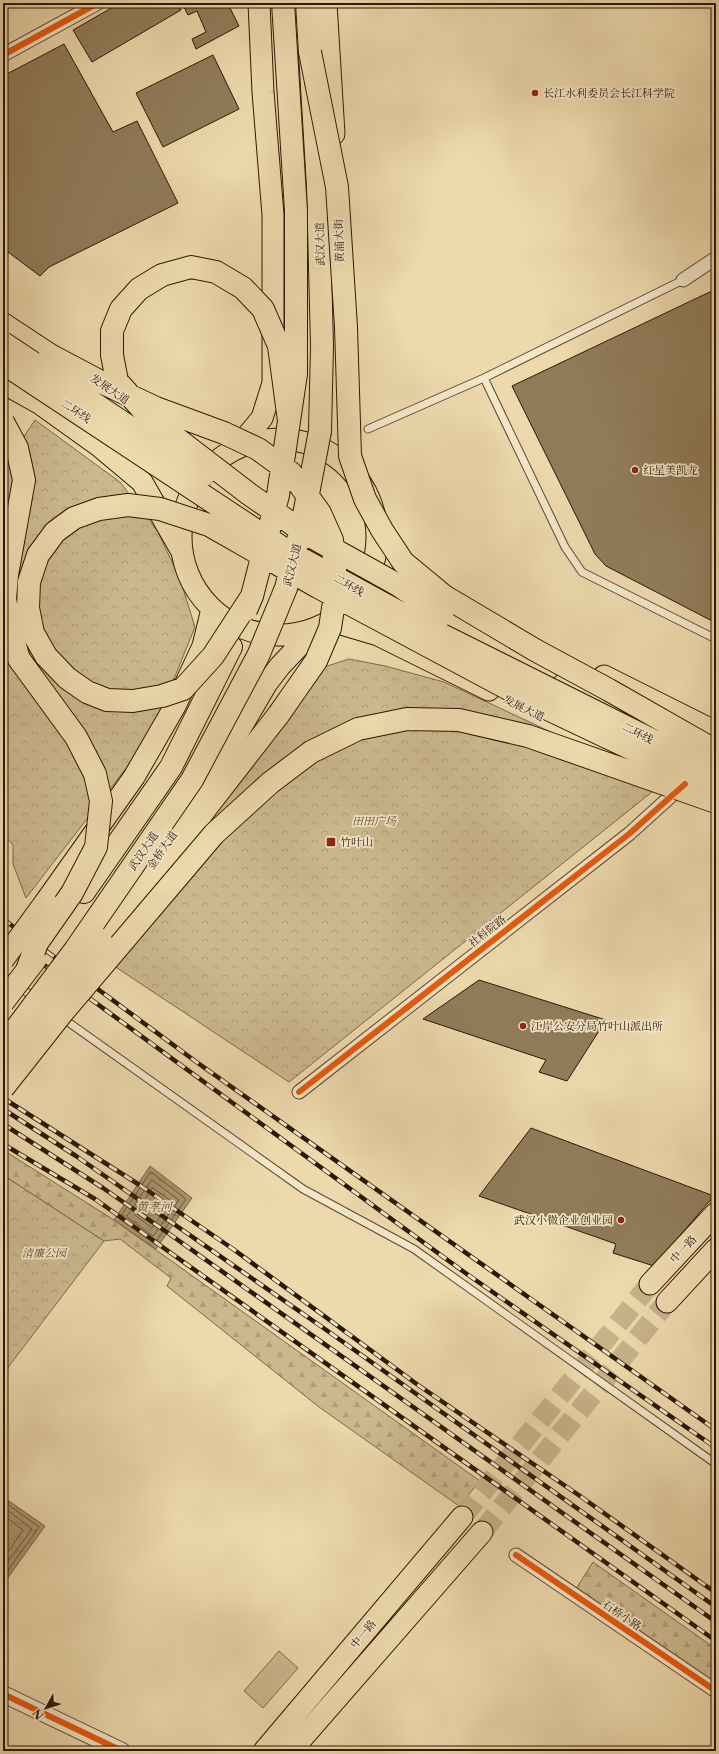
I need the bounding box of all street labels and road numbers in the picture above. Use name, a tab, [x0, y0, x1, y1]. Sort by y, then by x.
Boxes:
street label: 黄浦大街	[331, 219, 347, 263]
street label: 武汉大道	[313, 222, 327, 266]
street label: 发展大道	[88, 371, 132, 407]
street label: 二环线	[58, 396, 94, 426]
street label: 武汉大道	[280, 542, 304, 588]
street label: 二环线	[331, 571, 367, 599]
street label: 发展大道	[501, 692, 547, 724]
street label: 二环线	[620, 719, 656, 747]
street label: 金桥大道	[144, 828, 180, 872]
street label: 武汉大道	[125, 829, 161, 873]
street label: 社科院路	[465, 912, 509, 950]
street label: 中一路	[667, 1232, 699, 1266]
street label: 石桥小路	[600, 1597, 644, 1633]
street label: 中一路	[347, 1617, 379, 1651]

